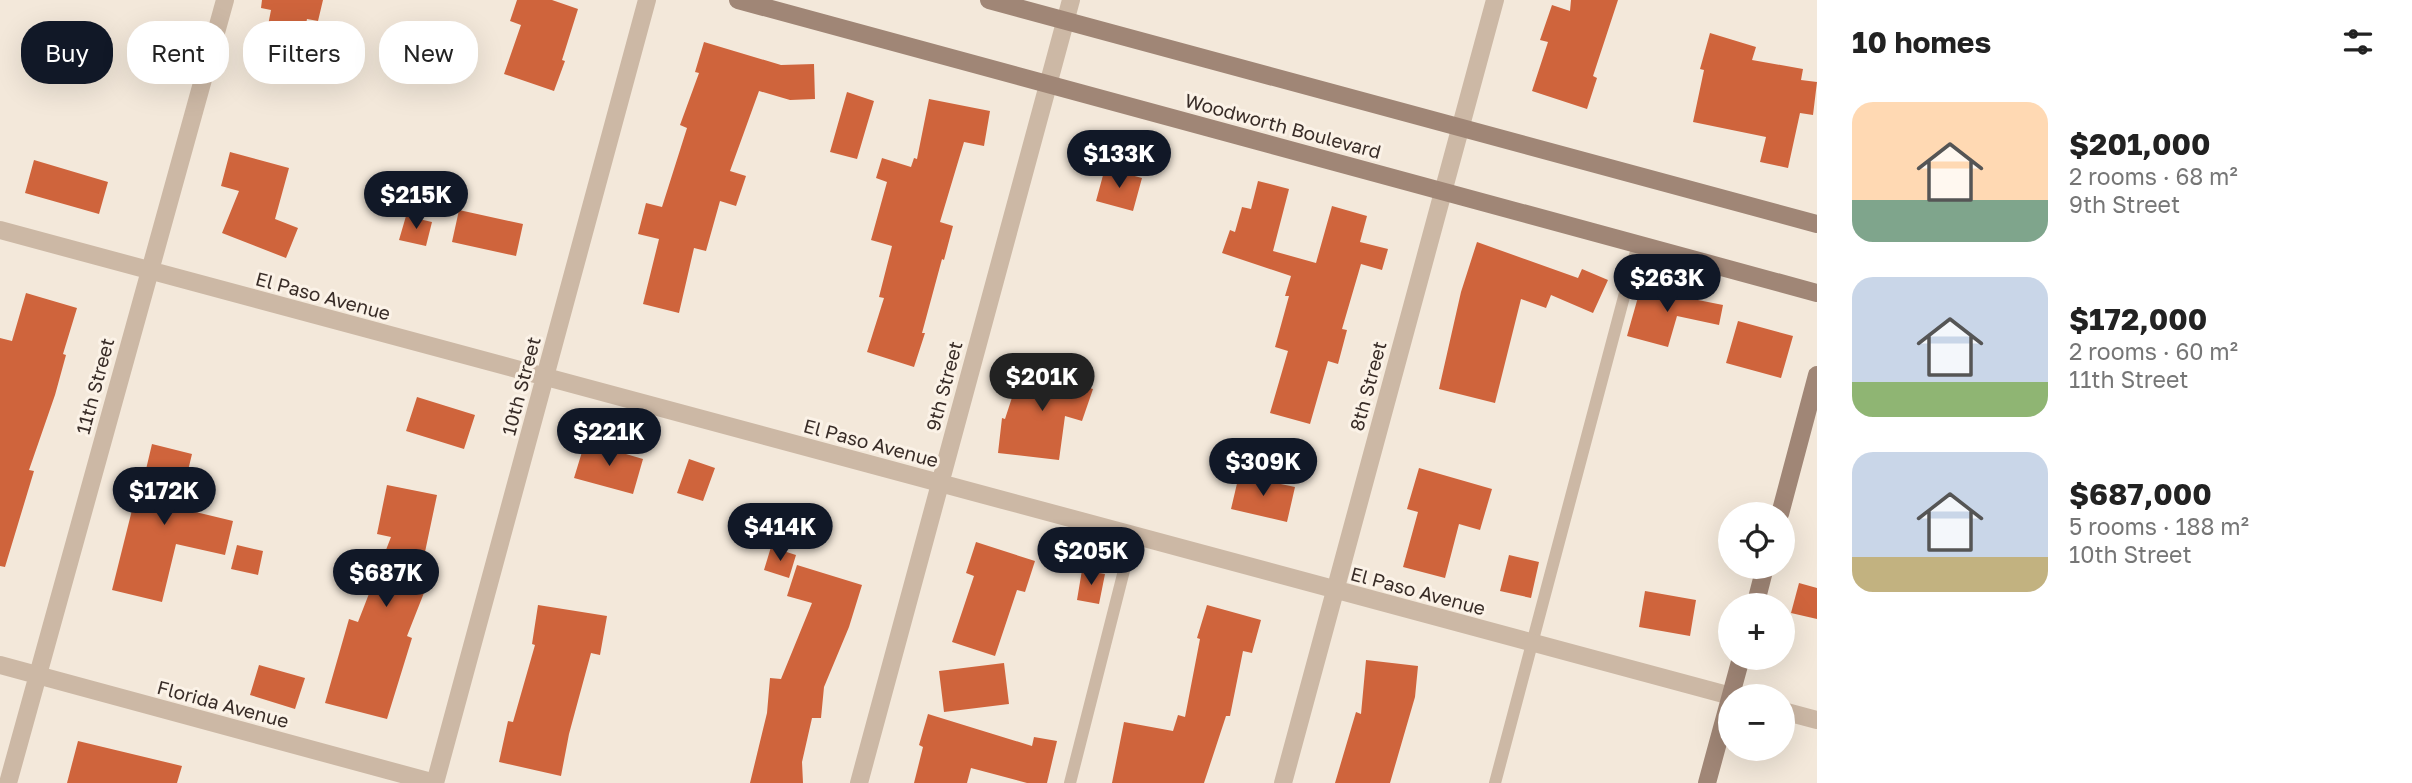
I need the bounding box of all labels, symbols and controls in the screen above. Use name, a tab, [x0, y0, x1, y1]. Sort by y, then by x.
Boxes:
chip: Buy	[21, 21, 113, 84]
chip: Rent	[127, 21, 229, 84]
chip: Filters	[243, 21, 365, 84]
chip: New	[379, 21, 478, 84]
icon: filters	[2339, 23, 2377, 61]
text: 10 homes	[1852, 24, 1991, 60]
street label: Woodworth Boulevard	[1182, 88, 1384, 163]
text: $201,000	[2069, 126, 2210, 162]
pin: $133K	[1070, 130, 1168, 190]
icon: home	[1908, 130, 1992, 214]
text: $133K	[1083, 139, 1155, 167]
text: 2 rooms · 68 m²	[2069, 162, 2238, 190]
pin: $215K	[367, 172, 465, 231]
text: $215K	[380, 180, 452, 208]
text: 9th Street	[2069, 190, 2180, 218]
pin: $263K	[1618, 254, 1716, 314]
text: $263K	[1630, 263, 1704, 291]
street label: El Paso Avenue	[253, 266, 393, 325]
text: $172,000	[2069, 301, 2207, 337]
icon: home	[1908, 305, 1992, 389]
street label: 10th Street	[496, 334, 545, 438]
street label: 11th Street	[71, 335, 118, 437]
text: 2 rooms · 60 m²	[2069, 337, 2238, 365]
street label: 9th Street	[921, 339, 967, 433]
street label: 8th Street	[1345, 339, 1391, 433]
pin: $201K	[993, 354, 1091, 413]
text: $201K	[1006, 362, 1078, 390]
text: 11th Street	[2069, 365, 2189, 393]
pin: $221K	[560, 408, 658, 468]
street label: El Paso Avenue	[801, 413, 941, 472]
text: $221K	[573, 417, 645, 445]
pin: $309K	[1214, 438, 1312, 498]
text: $309K	[1225, 447, 1301, 475]
pin: $172K	[115, 468, 213, 527]
text: $172K	[129, 476, 199, 504]
text: $687,000	[2069, 476, 2212, 512]
icon: home	[1908, 480, 1992, 564]
map controls	[1718, 502, 1795, 761]
button: locate	[1718, 502, 1795, 579]
pin: $414K	[731, 504, 829, 563]
text: $414K	[744, 512, 816, 540]
text: 5 rooms · 188 m²	[2069, 512, 2249, 540]
pin: $205K	[1042, 528, 1140, 587]
text: $205K	[1053, 536, 1129, 564]
text: 10th Street	[2069, 540, 2192, 568]
pin: $687K	[337, 550, 435, 609]
text: $687K	[349, 558, 423, 586]
street label: El Paso Avenue	[1348, 561, 1488, 620]
button: +	[1718, 593, 1795, 670]
street label: Florida Avenue	[155, 675, 291, 732]
button: −	[1718, 684, 1795, 761]

